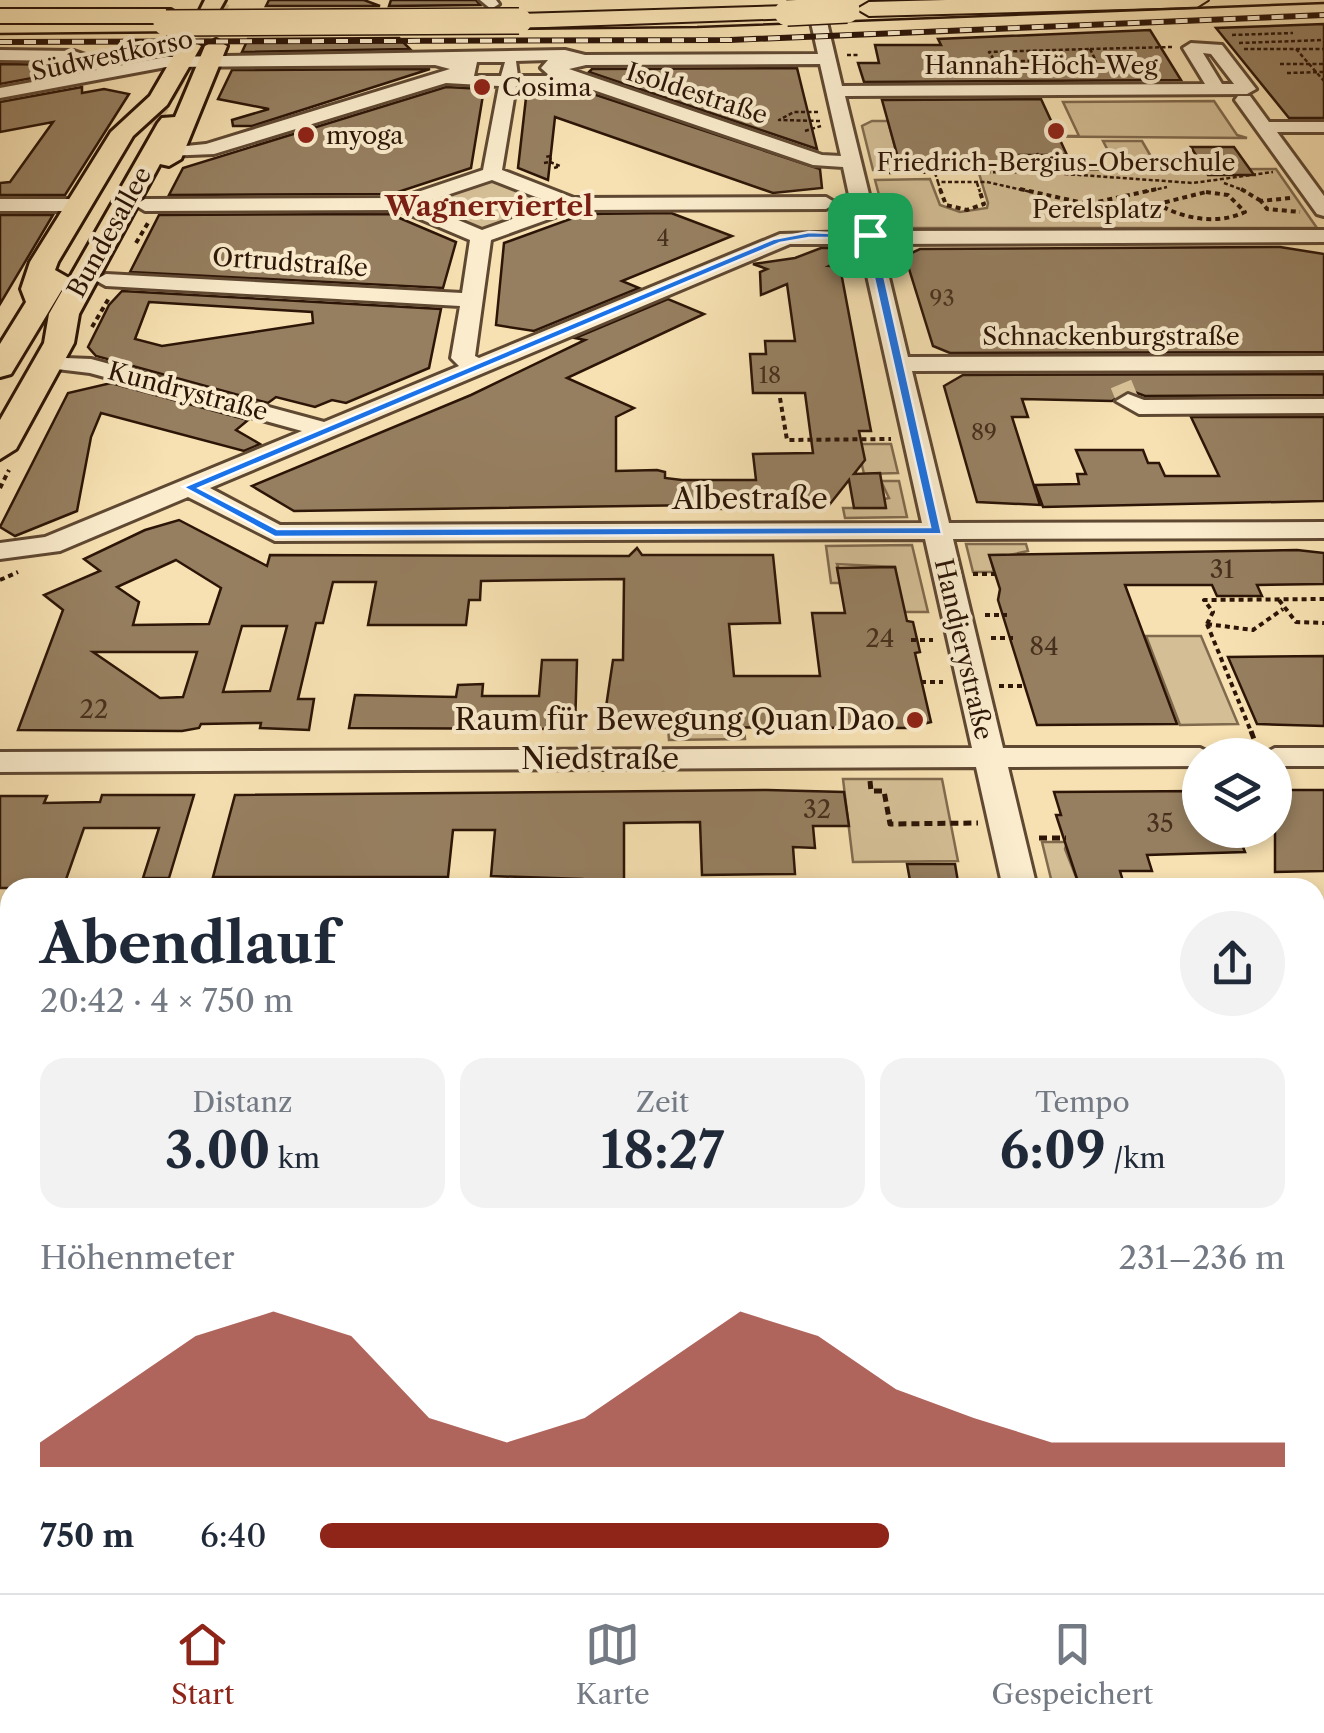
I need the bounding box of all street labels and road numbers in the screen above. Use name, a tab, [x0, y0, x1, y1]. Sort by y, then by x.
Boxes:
street label: Südwestkorso	[29, 23, 196, 88]
street label: Hannah-Höch-Weg	[924, 50, 1158, 81]
street label: Isoldestraße	[622, 56, 771, 131]
street label: Bundesallee	[61, 161, 158, 303]
street label: Perelsplatz	[1032, 194, 1162, 225]
street label: Ortrudstraße	[211, 242, 369, 283]
street label: Schnackenburgstraße	[982, 321, 1240, 352]
street label: Kundrystraße	[105, 355, 271, 428]
street label: Albestraße	[671, 480, 828, 517]
street label: Handjerystraße	[928, 556, 999, 743]
street label: Niedstraße	[521, 740, 679, 777]

